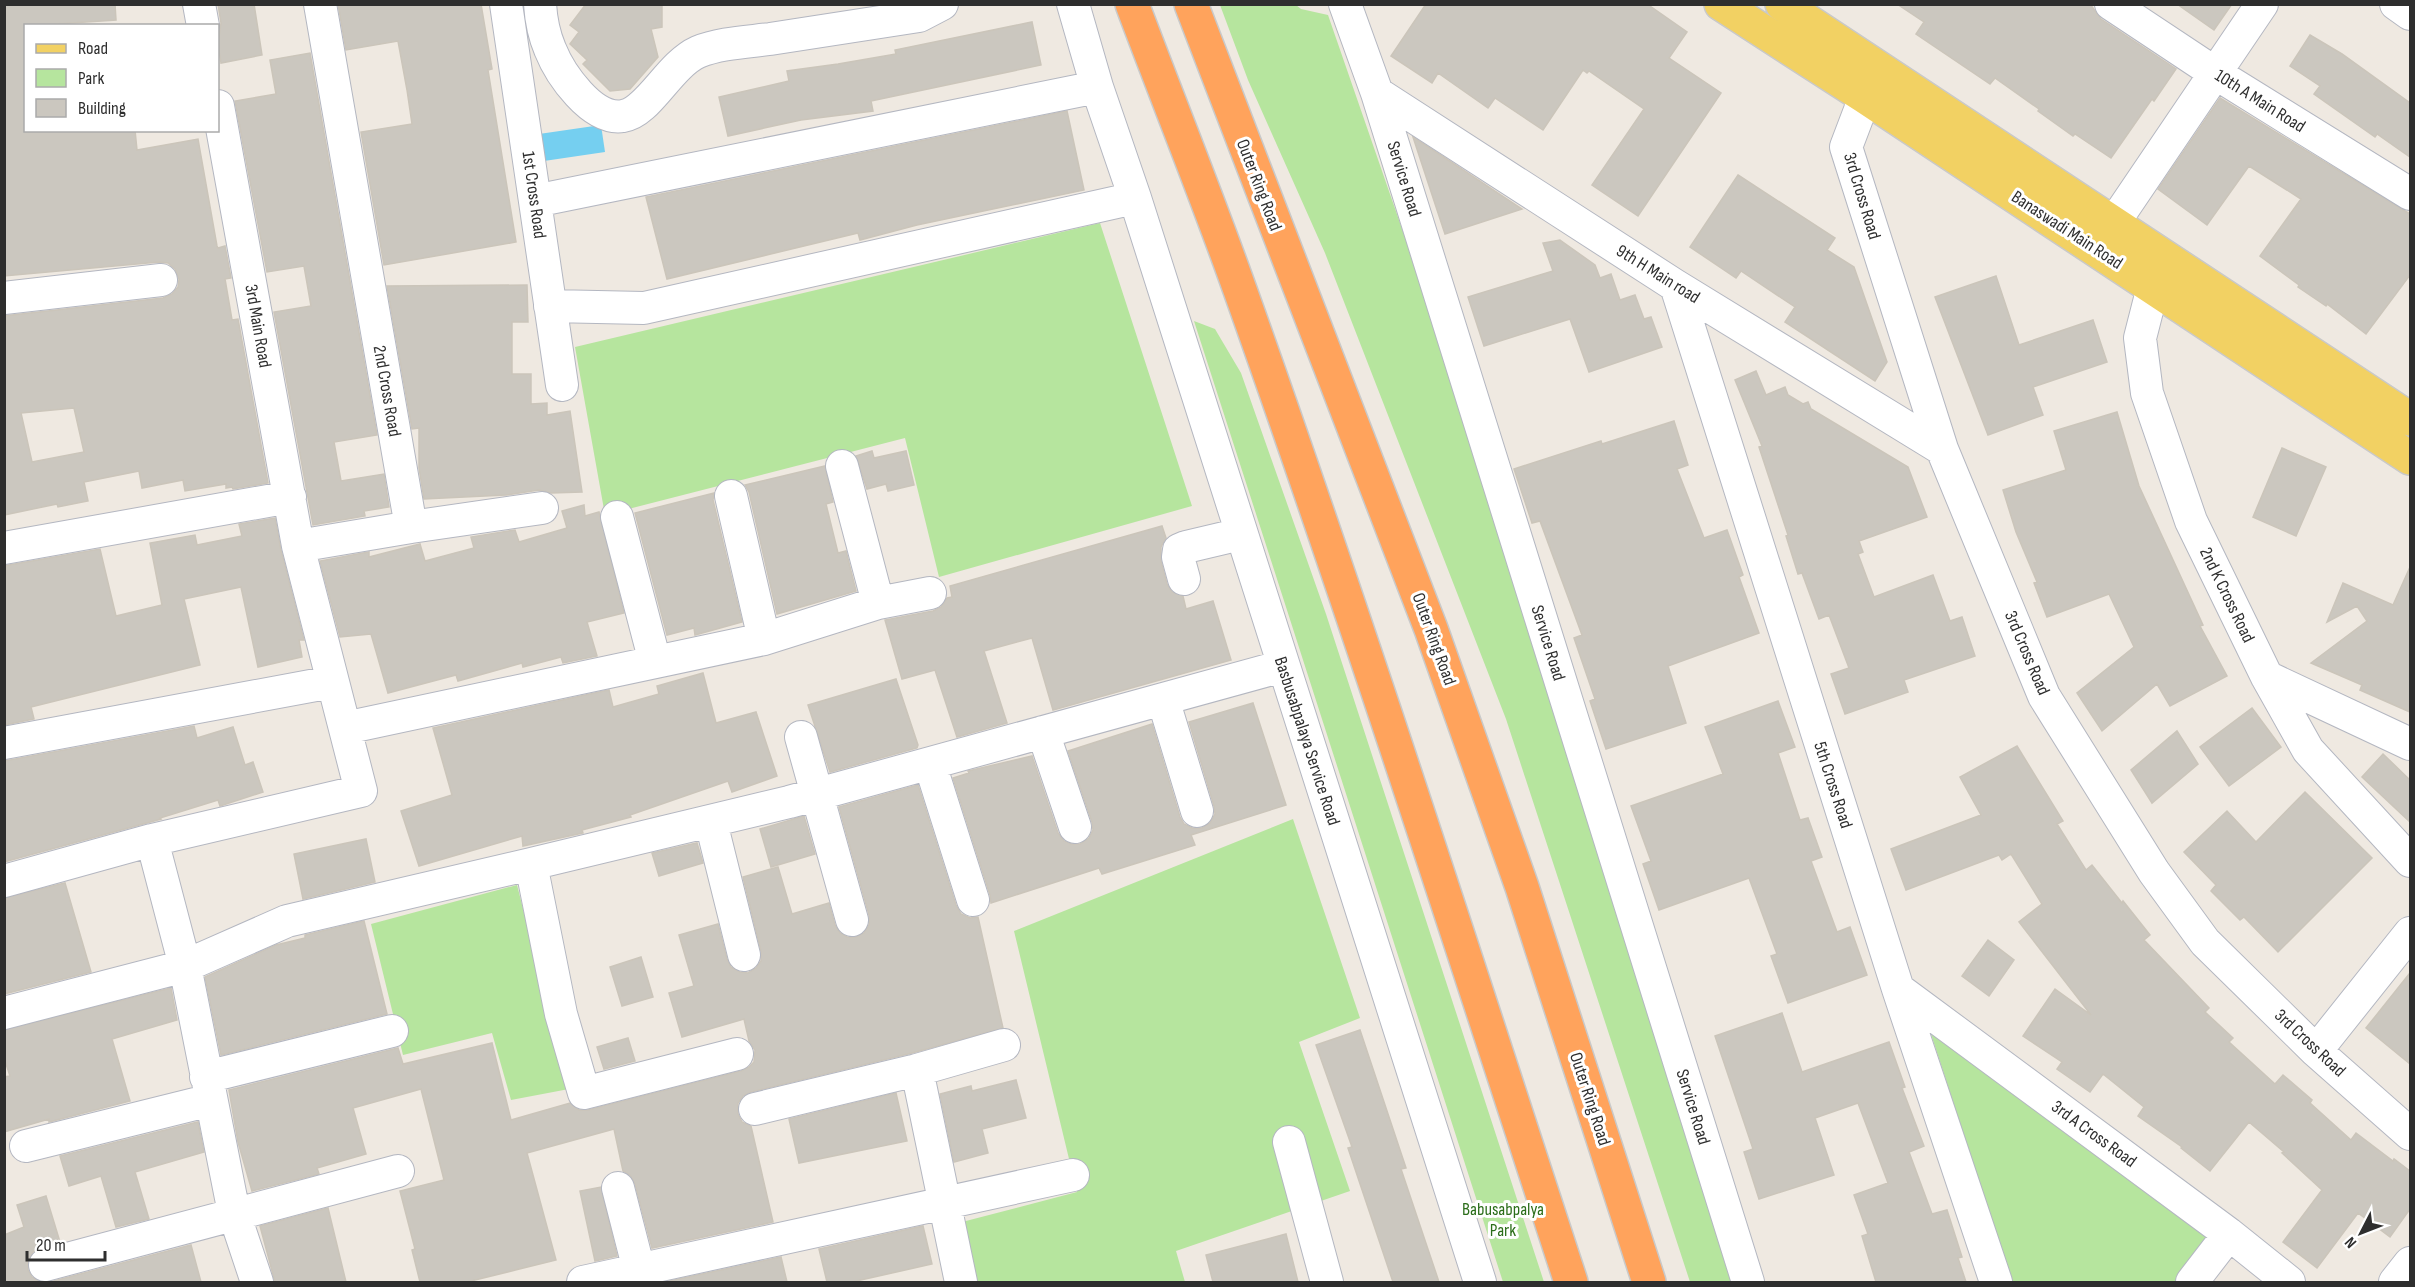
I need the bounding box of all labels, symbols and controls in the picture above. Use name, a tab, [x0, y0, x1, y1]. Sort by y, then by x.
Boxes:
legend	[24, 24, 219, 132]
text: Road	[78, 38, 108, 59]
street label: 10th A Main Road	[2211, 65, 2309, 137]
text: Park	[78, 68, 104, 89]
text: Building	[78, 98, 126, 119]
street label: Outer Ring Road	[1232, 136, 1286, 234]
street label: Service Road	[1383, 139, 1425, 219]
street label: 1st Cross Road	[517, 150, 551, 240]
street label: 3rd Cross Road	[1839, 150, 1885, 242]
street label: Banaswadi Main Road	[2008, 186, 2126, 274]
street label: 9th H Main road	[1612, 240, 1704, 308]
street label: 3rd Main Road	[240, 283, 276, 369]
street label: 2nd Cross Road	[369, 344, 405, 438]
street label: 2nd K Cross Road	[2195, 544, 2259, 646]
street label: Outer Ring Road	[1408, 590, 1460, 688]
street label: Service Road	[1527, 603, 1569, 683]
street label: 3rd Cross Road	[2000, 608, 2054, 698]
street label: Basbusabpalaya Service Road	[1270, 654, 1344, 828]
street label: 5th Cross Road	[1809, 739, 1857, 831]
street label: 3rd Cross Road	[2270, 1005, 2350, 1081]
street label: Outer Ring Road	[1565, 1050, 1615, 1148]
street label: Service Road	[1672, 1067, 1714, 1147]
street label: 3rd A Cross Road	[2047, 1096, 2141, 1172]
park label: Babusabpalya Park	[1462, 1199, 1544, 1241]
north arrow	[2331, 1203, 2391, 1263]
scale bar	[27, 1224, 105, 1262]
text: N	[2341, 1233, 2361, 1252]
text: 20 m	[36, 1235, 66, 1256]

